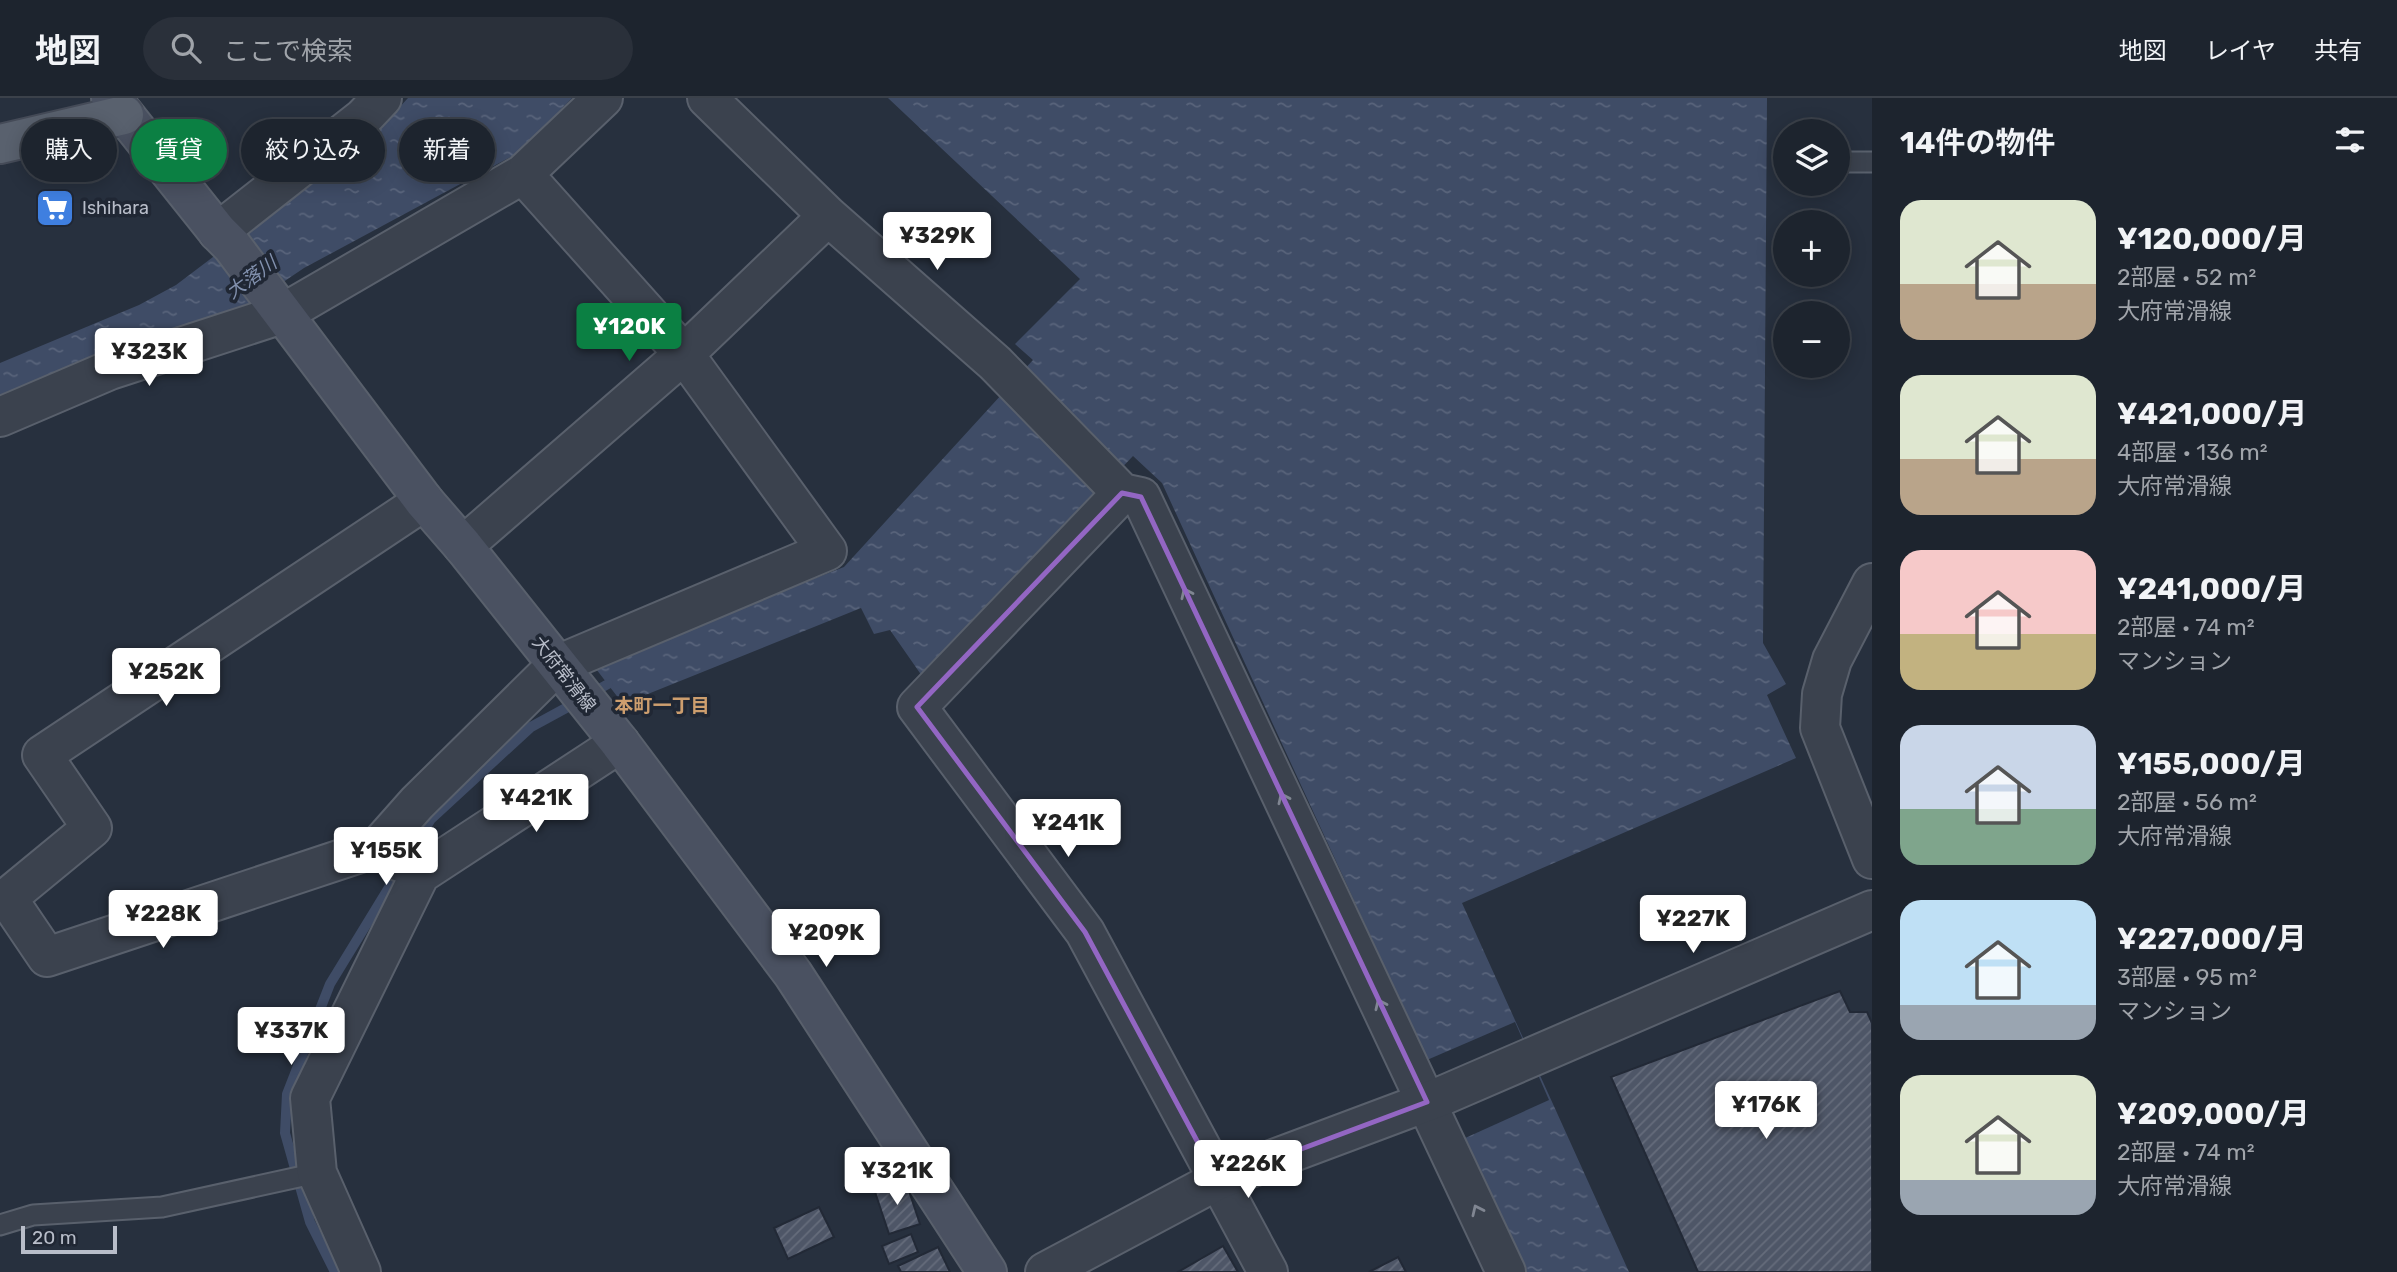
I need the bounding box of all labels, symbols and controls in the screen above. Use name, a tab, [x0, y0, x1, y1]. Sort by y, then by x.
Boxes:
search box	[143, 17, 633, 80]
icon: search	[167, 29, 205, 67]
text: 地図	[35, 31, 101, 70]
text: ここで検索	[223, 36, 353, 67]
text: 地図	[2119, 37, 2167, 65]
text: レイヤ	[2205, 37, 2276, 65]
text: 共有	[2314, 37, 2362, 65]
chip: 購入	[21, 119, 117, 182]
chip: 賃貸	[131, 119, 227, 182]
chip: 絞り込み	[241, 119, 385, 182]
chip: 新着	[399, 119, 495, 182]
map controls	[1773, 119, 1850, 378]
button: layers	[1773, 119, 1850, 196]
icon: filters	[2331, 121, 2369, 159]
text: 14件の物件	[1900, 125, 2055, 161]
supermarket icon: Ishihara	[34, 187, 76, 229]
place label: Ishihara	[82, 197, 149, 219]
button: +	[1773, 210, 1850, 287]
pin: ¥329K	[888, 212, 986, 272]
text: ¥329K	[899, 221, 975, 249]
text: ¥120,000/月	[2117, 221, 2307, 257]
icon: home	[1956, 228, 2040, 312]
water label: 大落川	[221, 250, 283, 303]
text: 2部屋 · 52 m²	[2117, 263, 2256, 291]
text: 大府常滑線	[2117, 297, 2232, 325]
button: −	[1773, 301, 1850, 378]
pin: ¥120K	[580, 303, 678, 363]
text: ¥120K	[592, 312, 666, 340]
pin: ¥323K	[100, 328, 198, 388]
text: ¥323K	[111, 337, 187, 365]
text: ¥421,000/月	[2117, 396, 2307, 432]
icon: home	[1956, 403, 2040, 487]
text: 4部屋 · 136 m²	[2117, 438, 2268, 466]
text: 大府常滑線	[2117, 472, 2232, 500]
text: ¥241,000/月	[2117, 571, 2306, 607]
icon: home	[1956, 578, 2040, 662]
one-way arrow	[1180, 588, 1194, 600]
text: 2部屋 · 74 m²	[2117, 613, 2255, 641]
street label: 大府常滑線	[528, 632, 600, 716]
text: マンション	[2117, 647, 2232, 675]
pin: ¥252K	[117, 648, 215, 708]
text: ¥252K	[128, 657, 204, 685]
district label: 本町一丁目	[614, 694, 710, 717]
text: ¥155,000/月	[2117, 746, 2306, 782]
icon: home	[1956, 753, 2040, 837]
pin: ¥421K	[487, 774, 585, 834]
text: ¥421K	[499, 783, 573, 811]
text: 2部屋 · 56 m²	[2117, 788, 2257, 816]
one-way arrow	[1278, 793, 1292, 805]
pin: ¥241K	[1019, 800, 1117, 859]
text: ¥241K	[1032, 808, 1104, 836]
text: 大府常滑線	[2117, 822, 2232, 850]
pin: ¥155K	[337, 828, 435, 887]
text: ¥155K	[350, 836, 422, 864]
pin: ¥228K	[114, 890, 212, 950]
pin: ¥227K	[1644, 896, 1742, 955]
text: ¥228K	[125, 899, 201, 927]
text: ¥227K	[1656, 904, 1730, 932]
pin: ¥209K	[777, 910, 875, 969]
text: ¥209K	[788, 918, 864, 946]
text: ¥227,000/月	[2117, 921, 2307, 957]
icon: home	[1956, 928, 2040, 1012]
text: 3部屋 · 95 m²	[2117, 963, 2257, 991]
text: マンション	[2117, 997, 2232, 1025]
one-way arrow	[1375, 999, 1389, 1011]
pin: ¥337K	[242, 1007, 340, 1067]
text: ¥337K	[254, 1016, 328, 1044]
pin: ¥176K	[1717, 1082, 1815, 1141]
text: ¥176K	[1731, 1090, 1801, 1118]
text: ¥209,000/月	[2117, 1096, 2310, 1132]
icon: home	[1956, 1103, 2040, 1187]
text: 2部屋 · 74 m²	[2117, 1138, 2255, 1166]
pin: ¥226K	[1199, 1140, 1297, 1200]
pin: ¥321K	[848, 1148, 946, 1207]
text: ¥226K	[1210, 1149, 1286, 1177]
text: ¥321K	[861, 1156, 933, 1184]
text: 大府常滑線	[2117, 1172, 2232, 1200]
one-way arrow	[1471, 1205, 1485, 1217]
scale bar	[21, 1223, 117, 1255]
text: 20 m	[32, 1226, 77, 1249]

